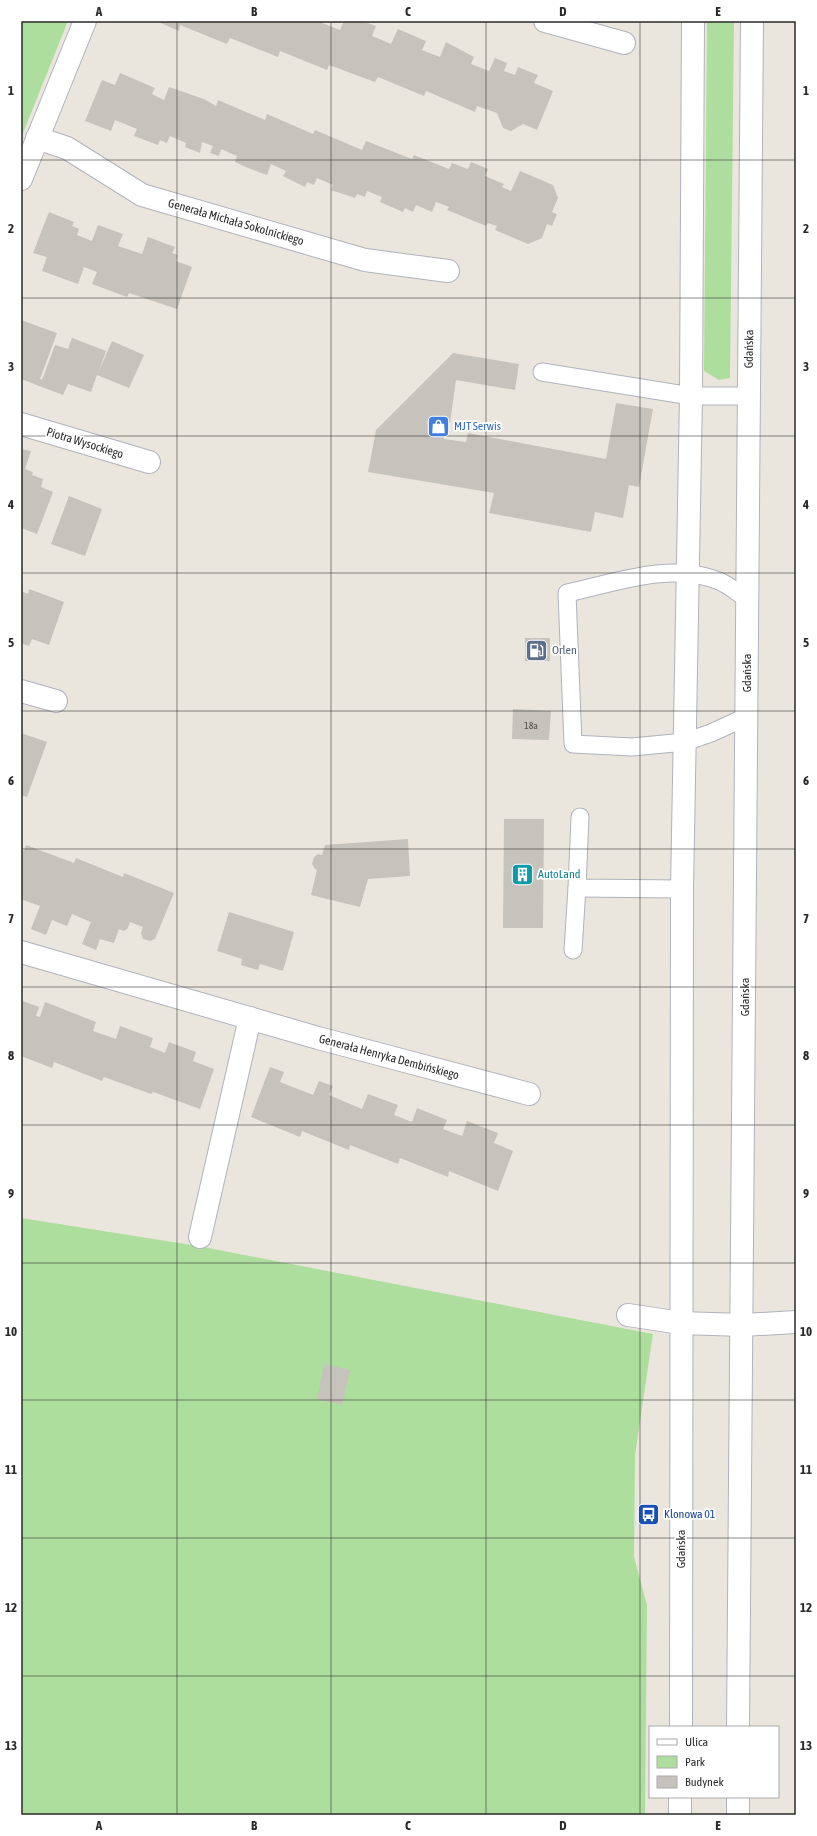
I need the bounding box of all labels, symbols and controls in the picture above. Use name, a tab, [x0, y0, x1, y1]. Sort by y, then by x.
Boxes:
text: A	[95, 4, 103, 19]
text: B	[251, 4, 258, 19]
text: C	[405, 4, 411, 19]
text: D	[559, 4, 567, 19]
text: E	[715, 4, 721, 19]
text: 1	[8, 83, 14, 98]
text: 1	[803, 83, 809, 98]
street label: Generała Michała Sokolnickiego	[166, 196, 306, 248]
text: 2	[8, 221, 14, 236]
text: 2	[803, 221, 809, 236]
street label: Gdańska	[742, 330, 756, 368]
text: 3	[8, 359, 14, 374]
text: 3	[803, 359, 809, 374]
shop icon: MJT Serwis	[426, 413, 452, 439]
place label: MJT Serwis	[454, 419, 501, 433]
street label: Piotra Wysockiego	[45, 425, 125, 461]
text: 4	[7, 497, 14, 512]
text: 4	[802, 497, 809, 512]
text: 5	[8, 635, 14, 650]
text: 5	[803, 635, 809, 650]
fuel station icon: Orlen	[524, 637, 550, 663]
place label: Orlen	[552, 643, 577, 657]
street label: Gdańska	[740, 654, 754, 692]
house number: 18a	[524, 720, 538, 731]
text: 6	[8, 773, 14, 788]
text: 6	[803, 773, 809, 788]
building icon: AutoLand	[510, 861, 536, 887]
place label: AutoLand	[538, 867, 580, 881]
text: 7	[8, 911, 14, 926]
text: 7	[803, 911, 809, 926]
street label: Gdańska	[738, 978, 752, 1016]
street label: Generała Henryka Dembińskiego	[317, 1032, 461, 1083]
text: 8	[8, 1048, 14, 1063]
text: 8	[803, 1048, 809, 1063]
text: 9	[8, 1186, 14, 1201]
text: 9	[803, 1186, 809, 1201]
text: 10	[5, 1324, 17, 1339]
text: 10	[800, 1324, 812, 1339]
text: 11	[5, 1462, 17, 1477]
text: 11	[800, 1462, 812, 1477]
bus stop icon: Klonowa 01	[635, 1501, 661, 1527]
place label: Klonowa 01	[664, 1507, 716, 1521]
street label: Gdańska	[674, 1530, 688, 1568]
text: 12	[5, 1600, 17, 1615]
text: 12	[800, 1600, 812, 1615]
legend	[649, 1726, 779, 1798]
text: Ulica	[685, 1735, 708, 1749]
text: 13	[5, 1738, 17, 1753]
text: 13	[800, 1738, 812, 1753]
text: Park	[685, 1755, 706, 1769]
text: Budynek	[685, 1775, 724, 1789]
text: A	[95, 1818, 103, 1833]
text: B	[251, 1818, 258, 1833]
text: C	[405, 1818, 411, 1833]
text: D	[559, 1818, 567, 1833]
text: E	[715, 1818, 721, 1833]

